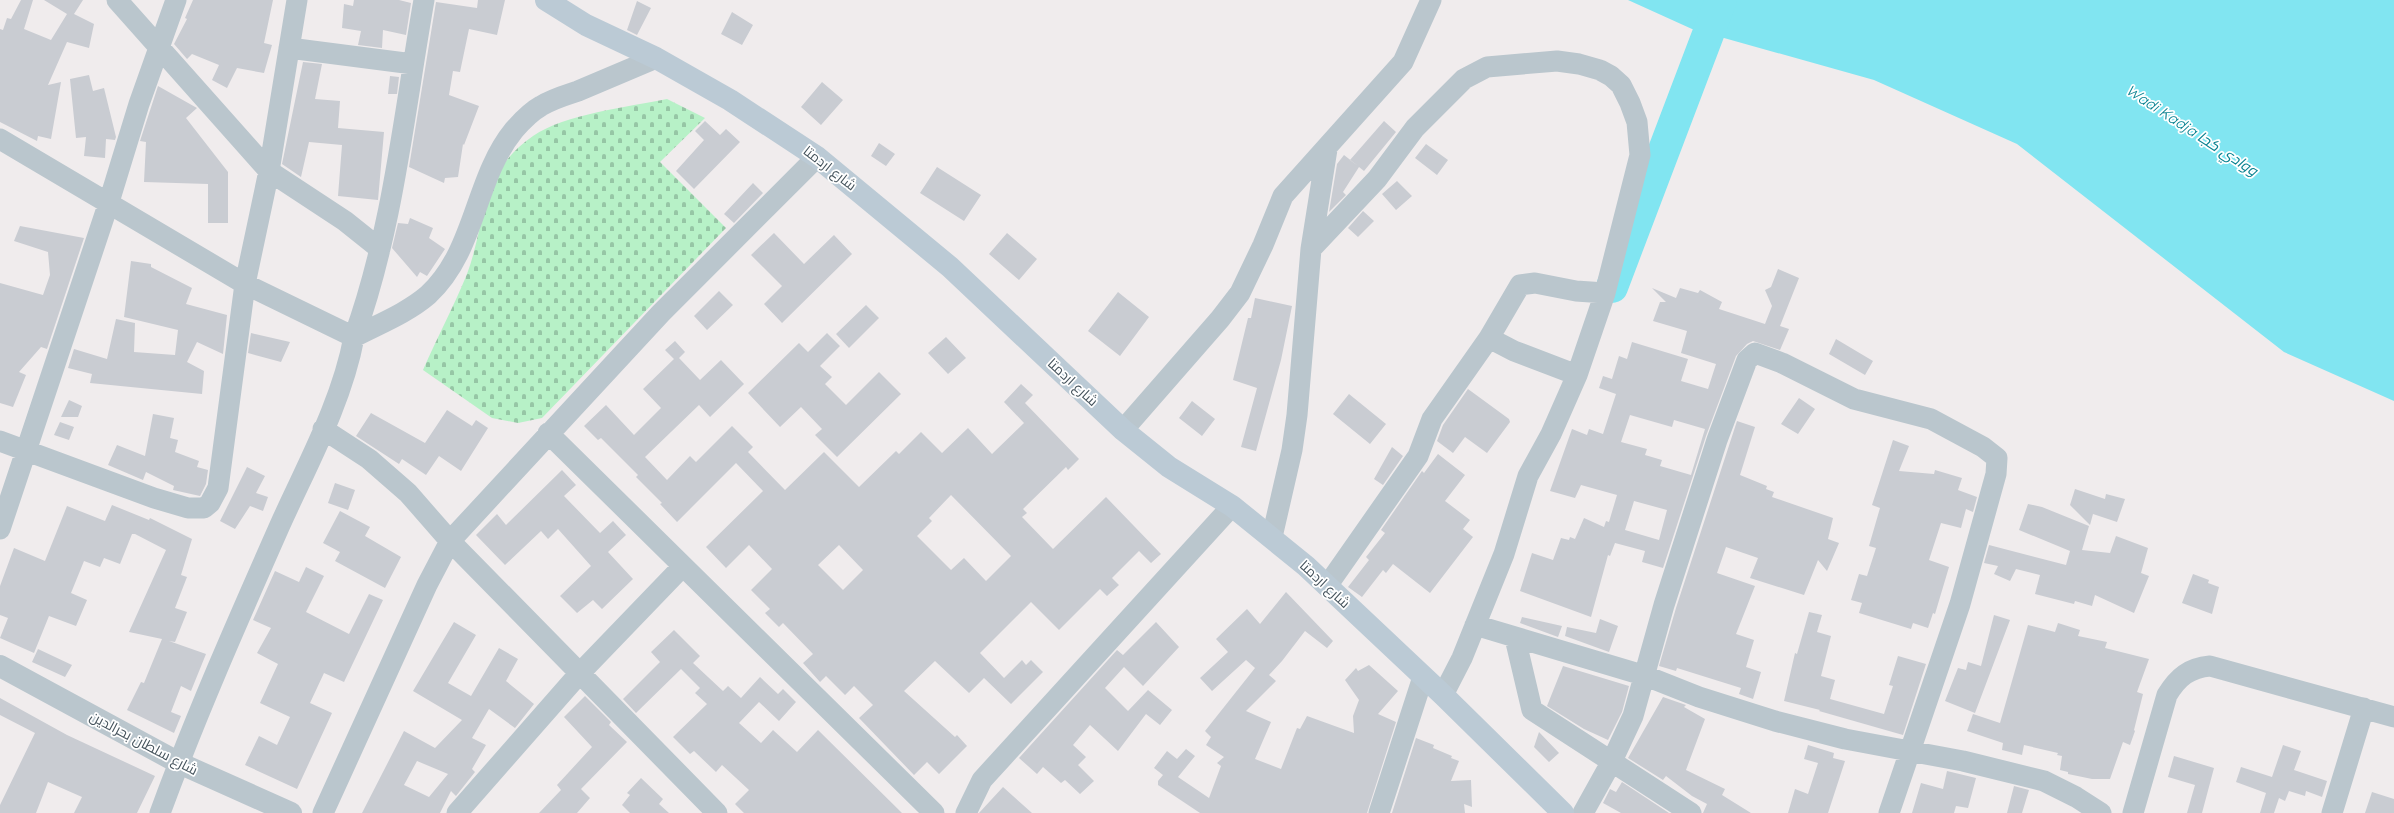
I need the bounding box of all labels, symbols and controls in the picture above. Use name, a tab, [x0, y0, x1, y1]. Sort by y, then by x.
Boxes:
water label: Wadi Kadja ووادي كجا	[2121, 80, 2262, 183]
street label: شارع اردمتا	[800, 142, 860, 194]
street label: شارع اردمتا	[1044, 354, 1102, 410]
street label: شارع اردمتا	[1296, 556, 1354, 612]
street label: شارع سلطان بحرالدين	[87, 707, 201, 779]

